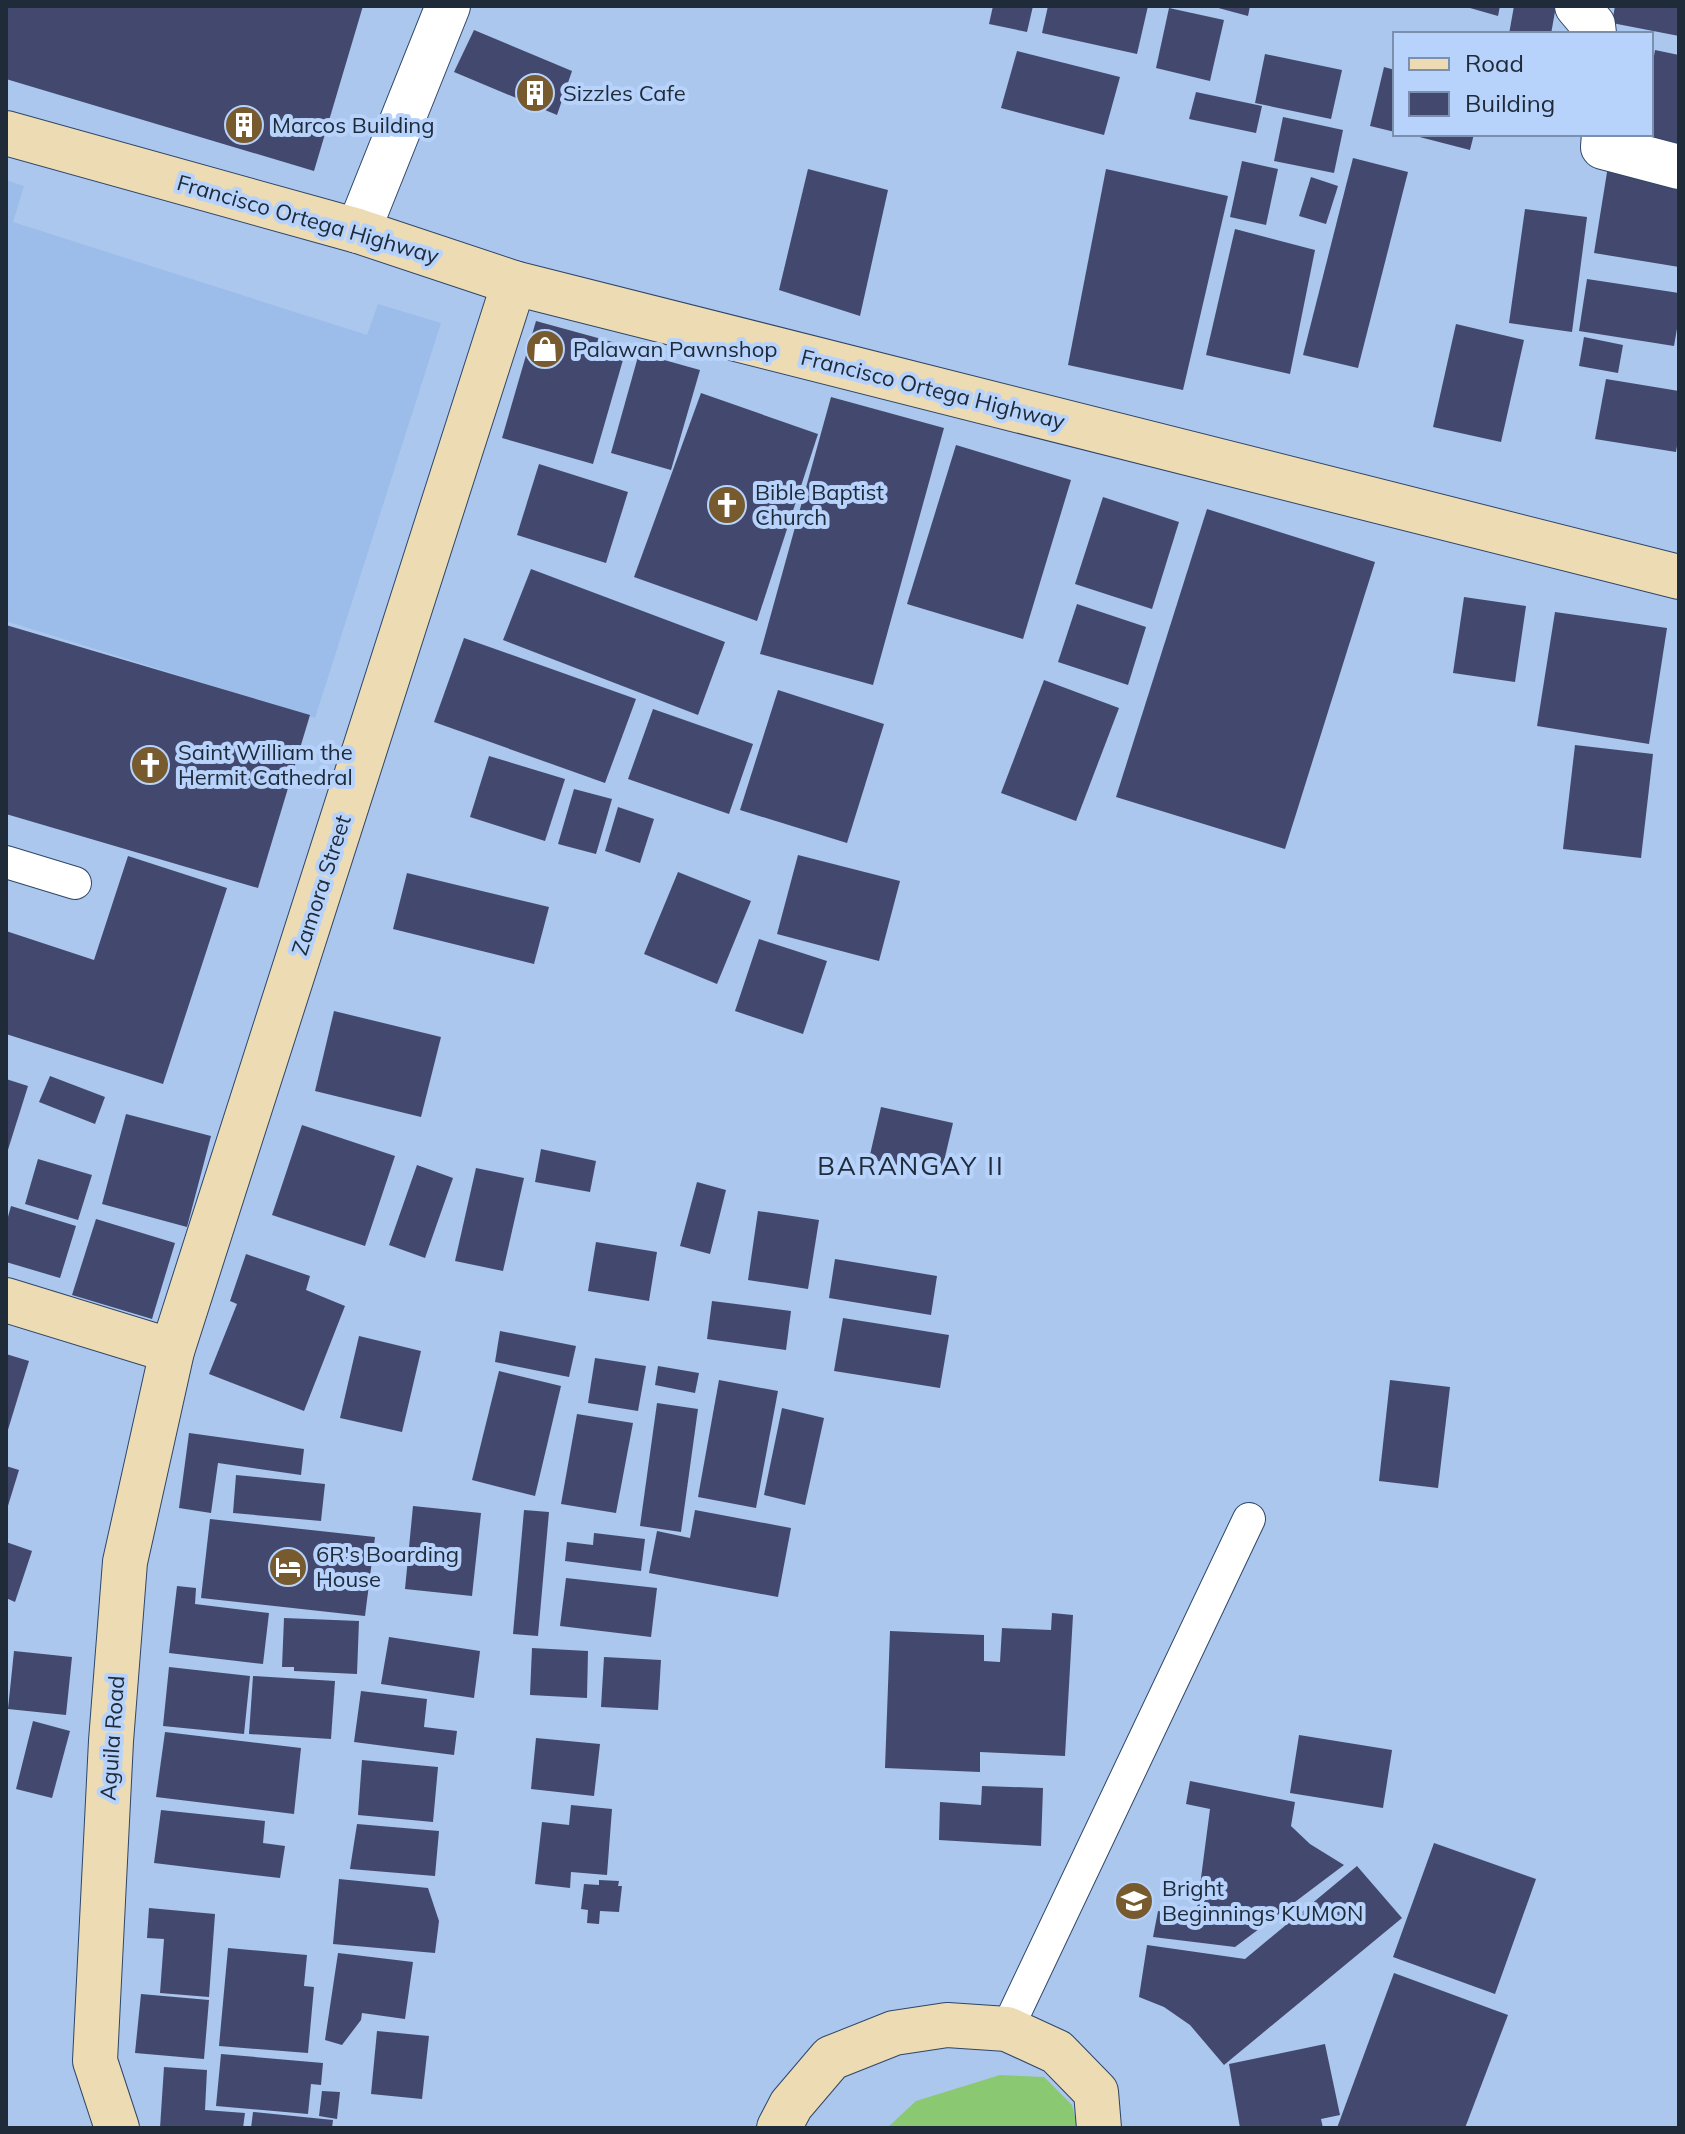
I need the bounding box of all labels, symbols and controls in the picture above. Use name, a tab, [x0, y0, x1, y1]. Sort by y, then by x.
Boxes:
legend	[1393, 32, 1653, 136]
text: Road	[1465, 48, 1524, 78]
building icon: Sizzles Cafe	[514, 72, 556, 114]
place label: Sizzles Cafe	[563, 79, 686, 107]
text: Building	[1465, 88, 1555, 118]
building icon: Marcos Building	[223, 104, 265, 146]
place label: Marcos Building	[272, 111, 435, 139]
street label: Francisco Ortega Highway	[174, 168, 443, 270]
shop icon: Palawan Pawnshop	[524, 328, 566, 370]
place label: Palawan Pawnshop	[573, 335, 778, 363]
street label: Francisco Ortega Highway	[798, 343, 1068, 435]
place label: Bible Baptist Church	[755, 478, 884, 531]
church icon: Bible Baptist Church	[706, 484, 748, 526]
place label: Saint William the Hermit Cathedral	[178, 738, 353, 791]
church icon: Saint William the Hermit Cathedral	[129, 744, 171, 786]
street label: Zamora Street	[285, 811, 357, 959]
district label: BARANGAY II	[817, 1149, 1005, 1182]
place label: 6R's Boarding House	[316, 1540, 459, 1593]
hotel icon: 6R's Boarding House	[267, 1546, 309, 1588]
street label: Aguila Road	[94, 1674, 130, 1802]
place label: Bright Beginnings KUMON	[1162, 1874, 1363, 1927]
school or university icon: Bright Beginnings KUMON	[1113, 1880, 1155, 1922]

